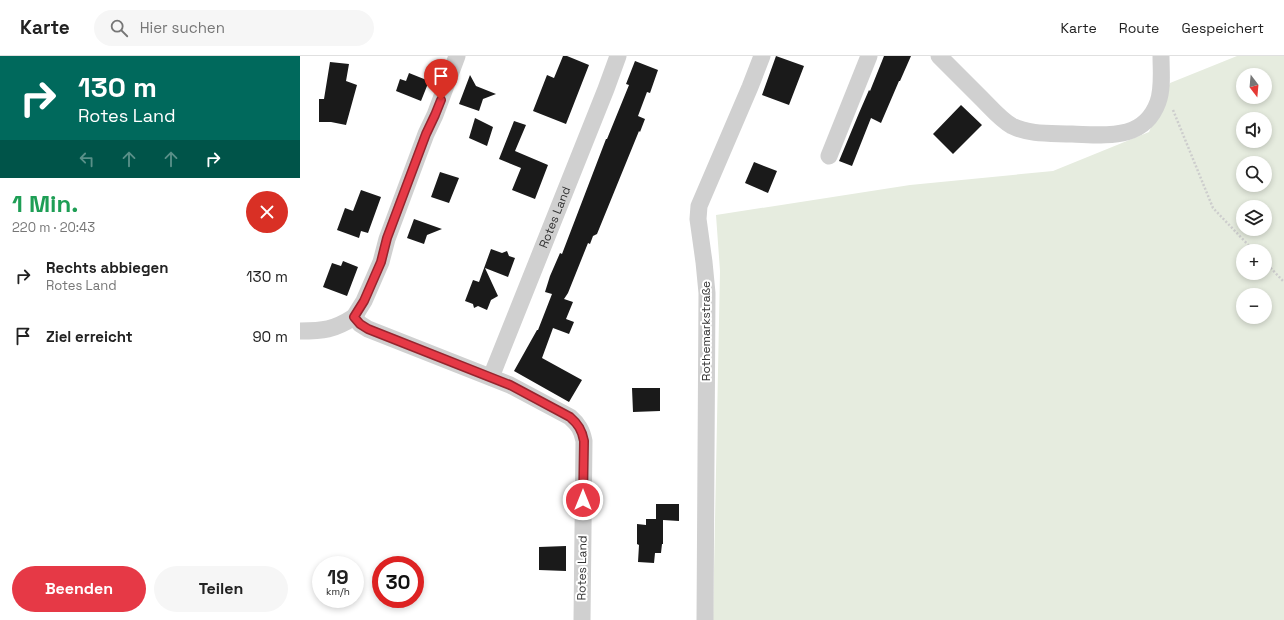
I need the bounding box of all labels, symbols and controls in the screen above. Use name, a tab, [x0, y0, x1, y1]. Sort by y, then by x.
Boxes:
search box	[94, 10, 374, 46]
text: Karte	[20, 15, 70, 40]
icon: search	[108, 17, 130, 39]
text: Hier suchen	[140, 18, 225, 37]
text: Karte	[1061, 19, 1097, 37]
text: Route	[1119, 19, 1159, 37]
text: Gespeichert	[1181, 19, 1264, 37]
pin	[424, 59, 458, 100]
icon: arrive	[430, 65, 452, 87]
north arrow	[1236, 68, 1272, 104]
map controls	[1236, 68, 1272, 324]
text: 130 m	[78, 69, 157, 105]
icon: right	[12, 72, 64, 124]
text: Rotes Land	[78, 104, 176, 127]
button: sound	[1236, 112, 1272, 148]
icon: left	[76, 148, 98, 170]
icon: ahead	[118, 148, 140, 170]
icon: ahead	[160, 148, 182, 170]
icon: right	[202, 148, 224, 170]
button: search	[1236, 156, 1272, 192]
street label: Rotes Land	[535, 184, 574, 250]
text: 1 Min.	[12, 188, 78, 219]
button: close	[246, 191, 288, 233]
button: layers	[1236, 200, 1272, 236]
text: 220 m · 20:43	[12, 219, 95, 236]
button: +	[1236, 244, 1272, 280]
text: Rechts abbiegen	[46, 258, 168, 277]
icon: right	[12, 265, 34, 287]
text: 130 m	[246, 267, 288, 286]
text: Rotes Land	[46, 277, 117, 294]
street label: Rothemarkstraße	[698, 281, 714, 381]
button: −	[1236, 288, 1272, 324]
icon: arrive	[12, 325, 34, 347]
text: Ziel erreicht	[46, 327, 133, 346]
text: 90 m	[252, 327, 288, 346]
position arrow	[562, 479, 604, 521]
street label: Rotes Land	[573, 535, 591, 601]
speed limit sign: 30	[372, 556, 424, 608]
text: 19	[327, 564, 349, 590]
button: Beenden	[12, 566, 146, 612]
button: Teilen	[154, 566, 288, 612]
text: km/h	[326, 585, 350, 598]

